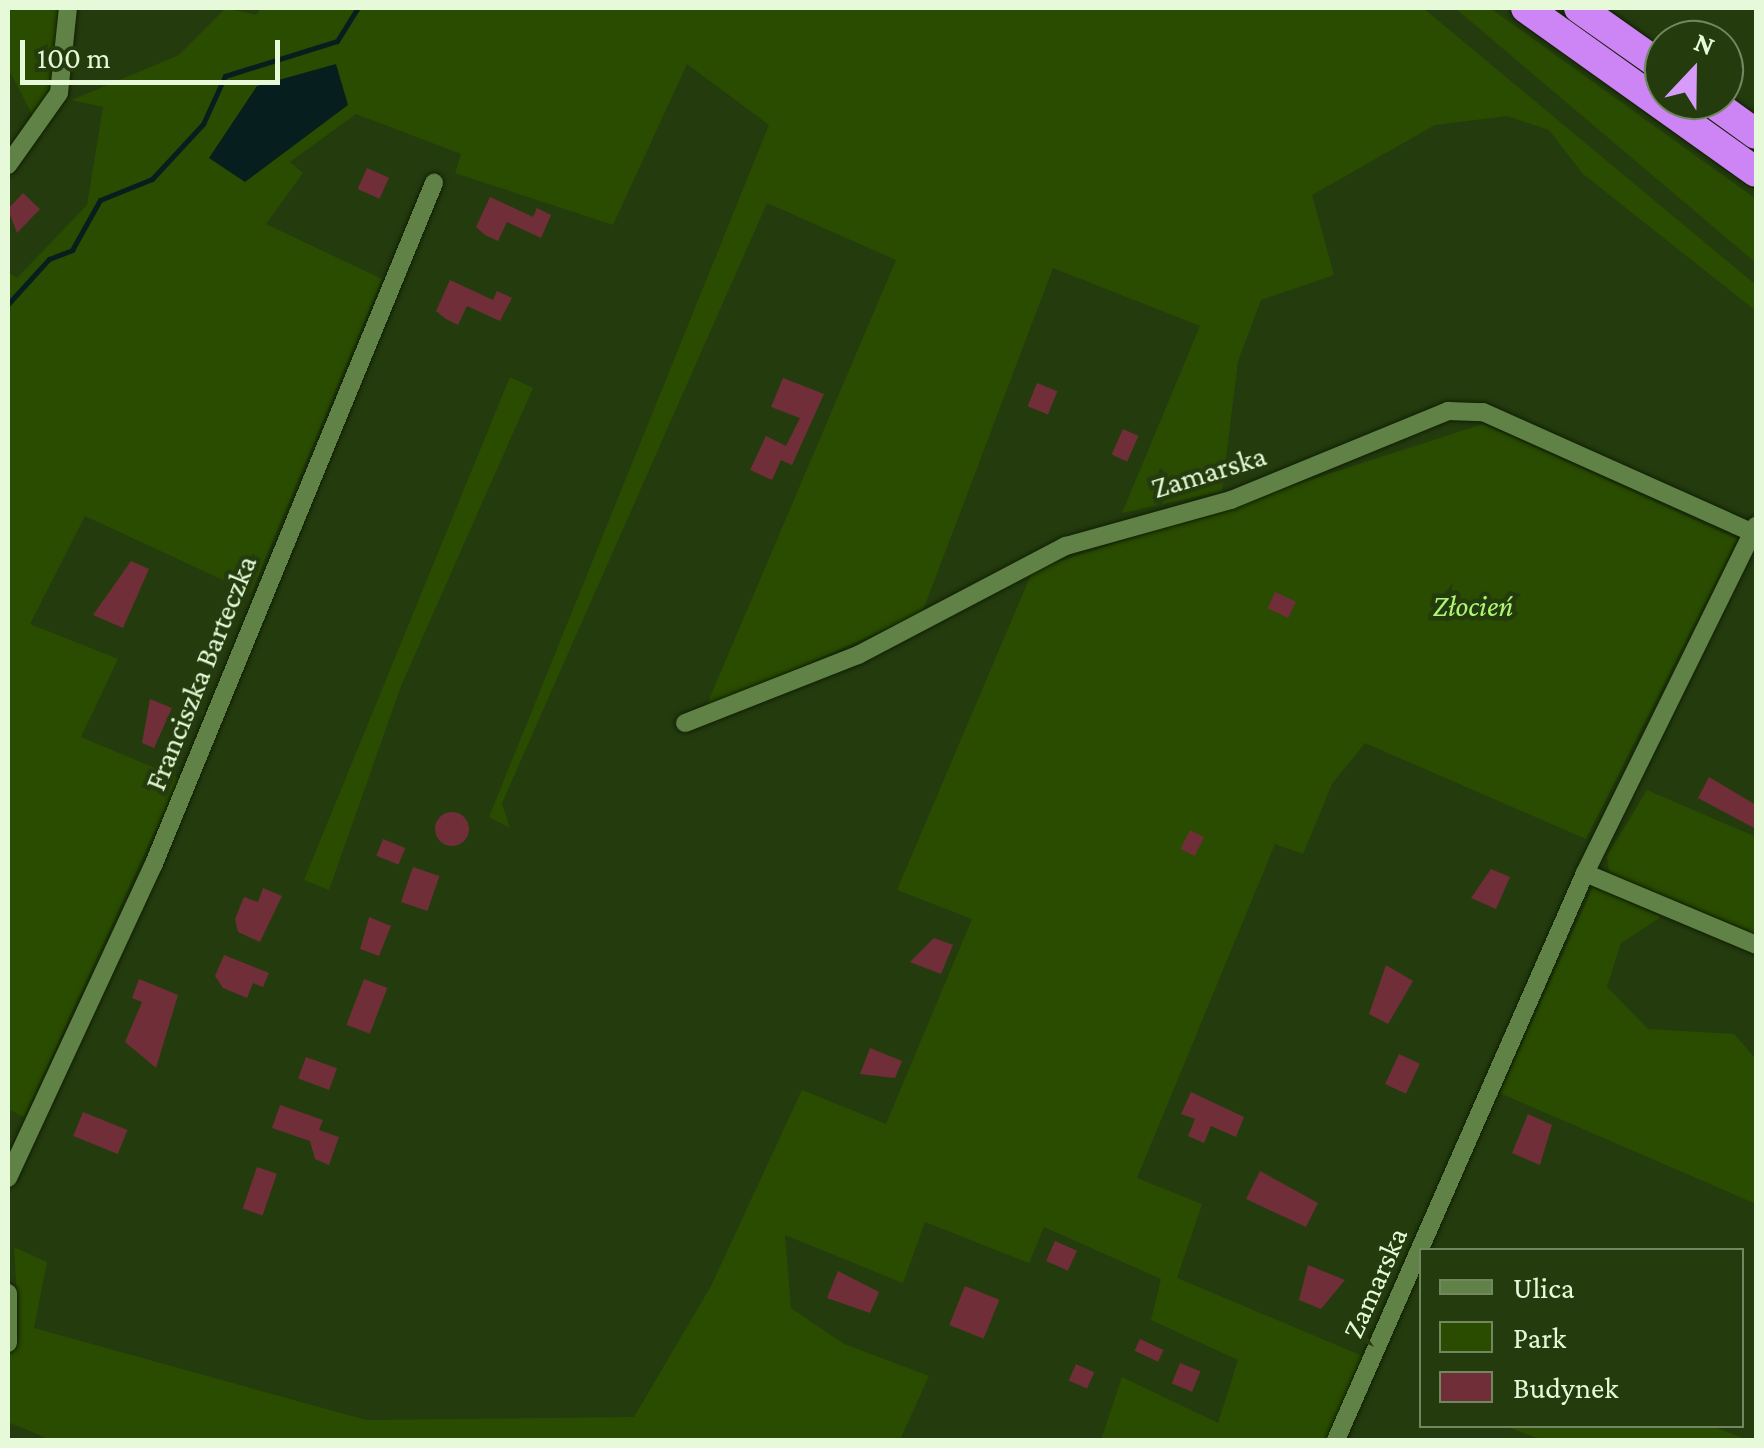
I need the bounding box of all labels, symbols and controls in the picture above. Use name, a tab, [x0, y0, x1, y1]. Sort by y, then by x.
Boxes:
scale bar	[25, 20, 285, 82]
north arrow	[1644, 20, 1744, 120]
text: N	[1690, 26, 1719, 62]
text: 100 m	[37, 41, 111, 74]
street label: Zamarska	[1147, 438, 1271, 506]
street label: Franciszka Barteczka	[137, 550, 265, 796]
park label: Złocień	[1433, 588, 1513, 624]
street label: Zamarska	[1335, 1222, 1415, 1344]
legend	[1419, 1248, 1744, 1428]
text: Ulica	[1513, 1271, 1575, 1304]
text: Park	[1513, 1321, 1566, 1354]
text: Budynek	[1513, 1371, 1619, 1404]

